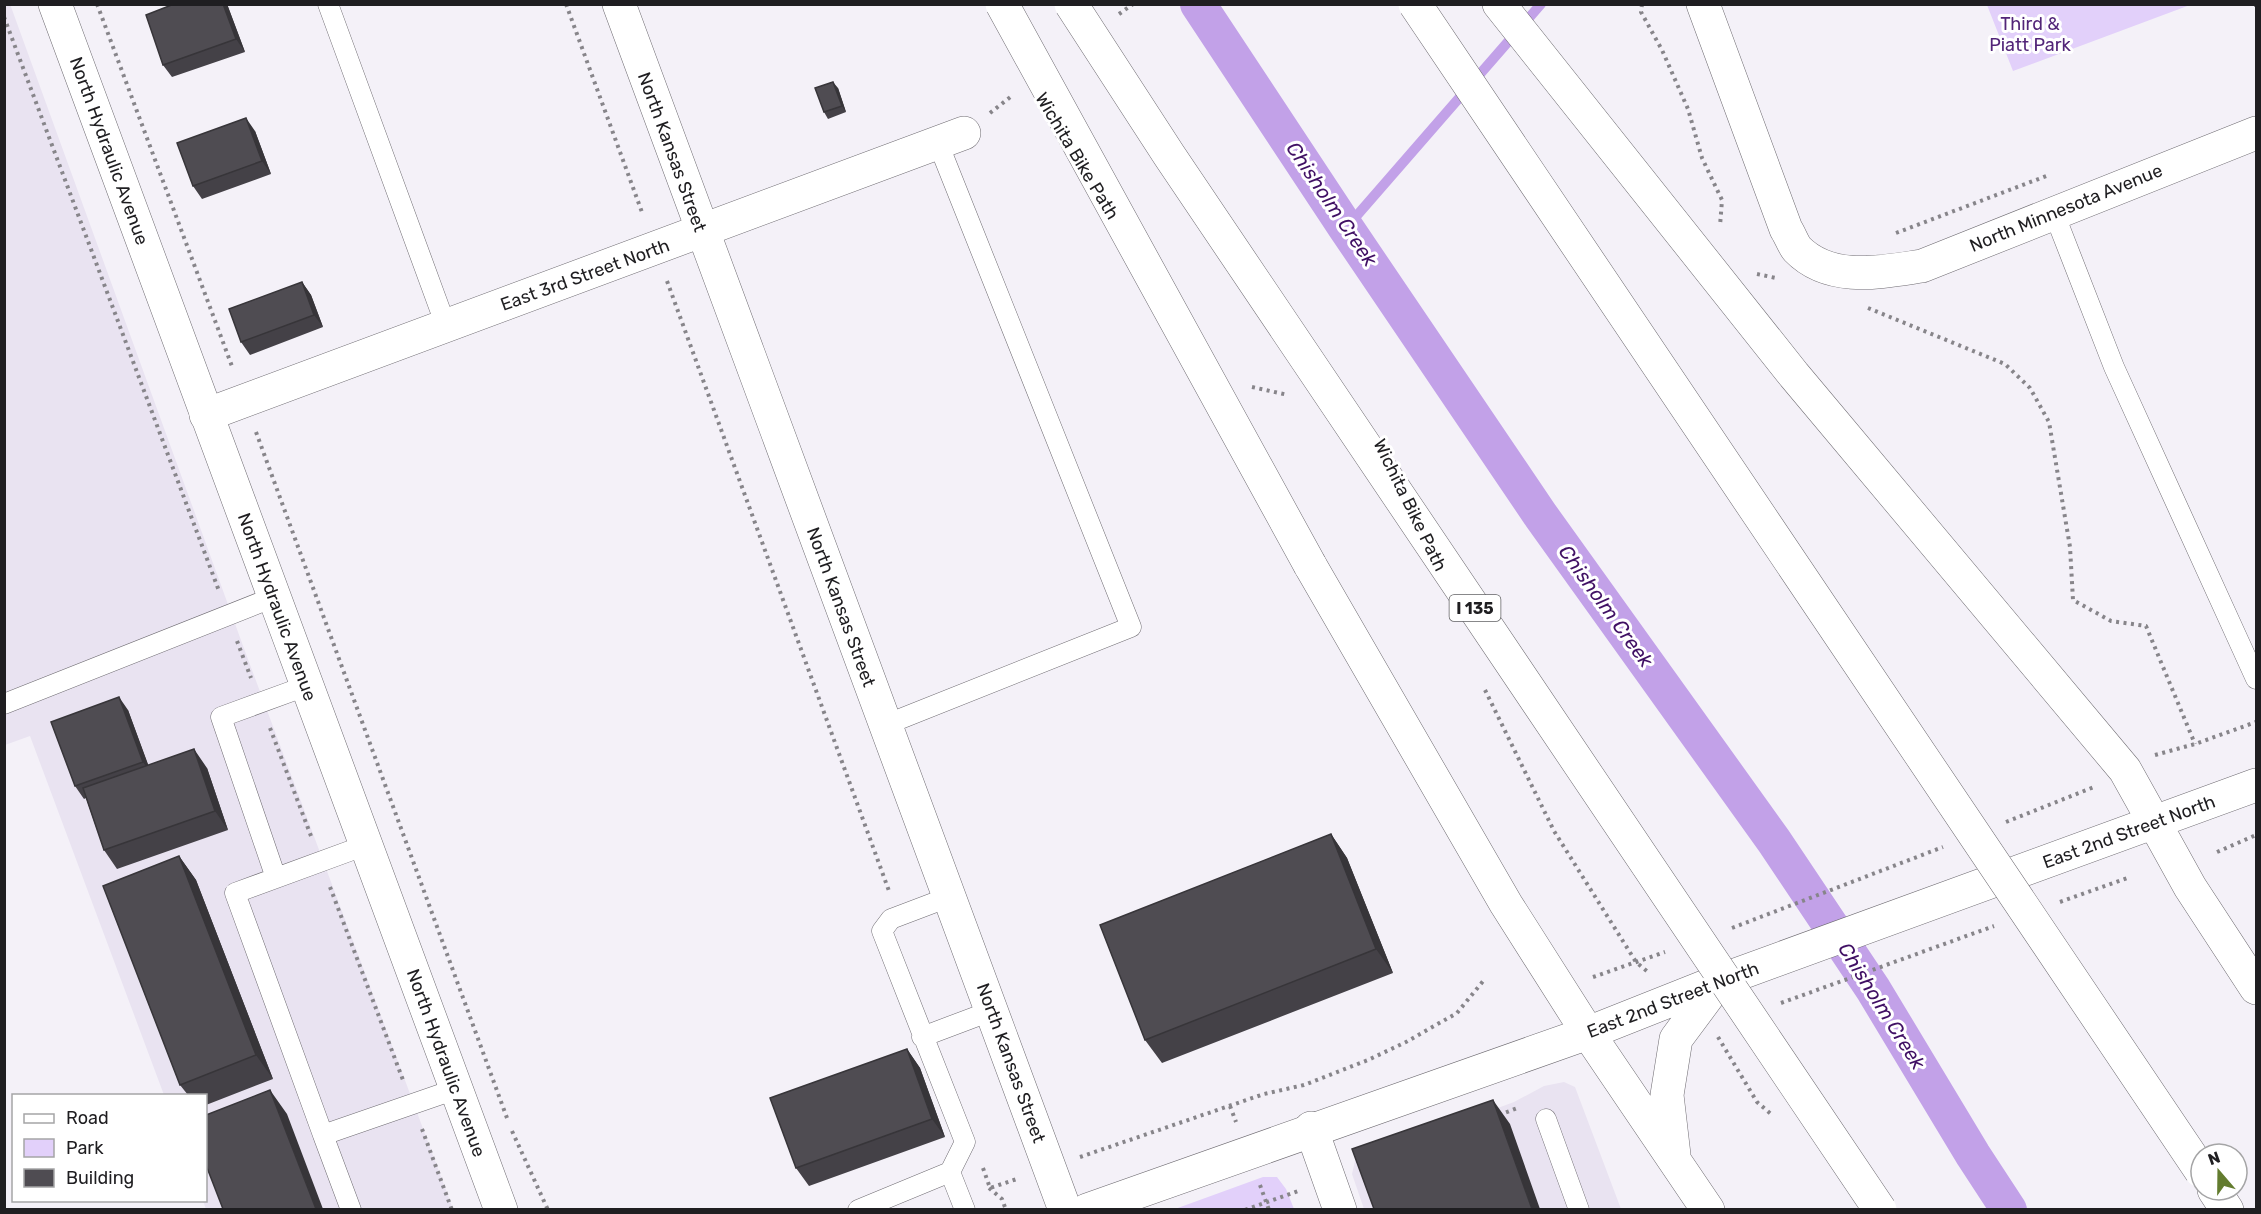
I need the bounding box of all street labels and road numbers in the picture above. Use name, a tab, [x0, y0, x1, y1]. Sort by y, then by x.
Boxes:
street label: North Hydraulic Avenue	[65, 54, 153, 248]
street label: North Kansas Street	[633, 69, 711, 235]
street label: Wichita Bike Path	[1030, 88, 1124, 224]
street label: North Minnesota Avenue	[1966, 159, 2166, 257]
street label: East 3rd Street North	[498, 234, 672, 316]
street label: Wichita Bike Path	[1368, 435, 1452, 575]
street label: North Hydraulic Avenue	[233, 510, 321, 704]
street label: North Kansas Street	[802, 524, 880, 690]
road number: I 135	[1450, 595, 1500, 621]
street label: East 2nd Street North	[2040, 791, 2218, 873]
street label: East 2nd Street North	[1584, 957, 1762, 1043]
street label: North Hydraulic Avenue	[402, 966, 490, 1160]
street label: North Kansas Street	[972, 980, 1050, 1146]

